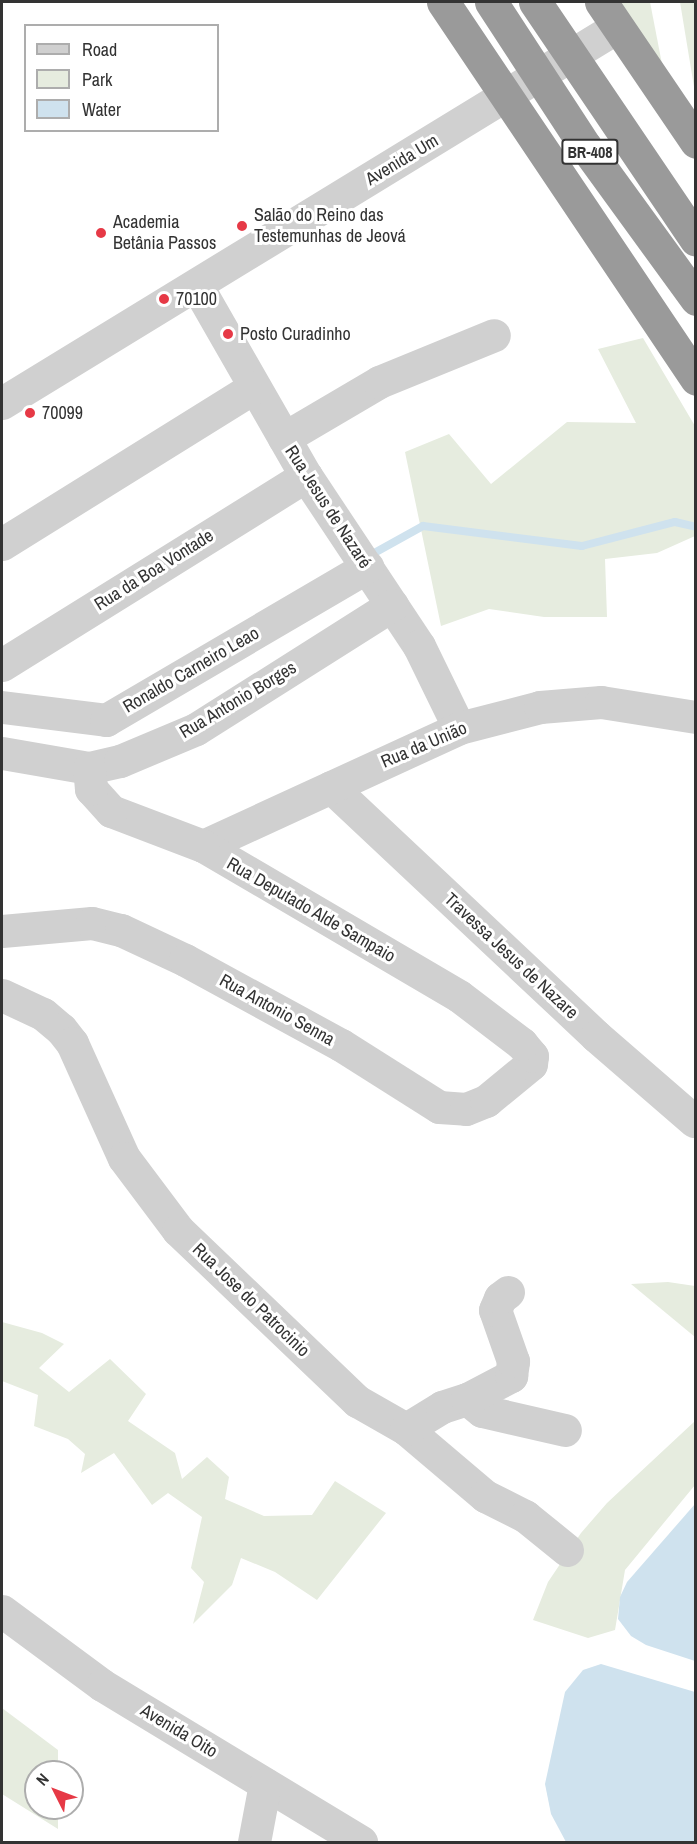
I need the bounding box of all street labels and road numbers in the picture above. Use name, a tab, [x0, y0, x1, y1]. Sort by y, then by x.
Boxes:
street label: Avenida Um	[362, 130, 442, 190]
road number: BR-408	[560, 139, 620, 165]
street label: Rua Jesus de Nazaré	[280, 442, 376, 572]
street label: Rua da Boa Vontade	[91, 525, 217, 615]
street label: Ronaldo Carneiro Leao	[119, 622, 263, 718]
street label: Rua Antonio Borges	[175, 657, 301, 743]
street label: Rua da União	[378, 717, 470, 773]
street label: Rua Deputado Alde Sampaio	[222, 853, 400, 967]
street label: Travessa Jesus de Nazare	[440, 888, 582, 1024]
street label: Rua Antonio Senna	[215, 969, 339, 1051]
street label: Rua Jose do Patrocinio	[188, 1239, 314, 1361]
street label: Avenida Oito	[137, 1700, 221, 1762]

